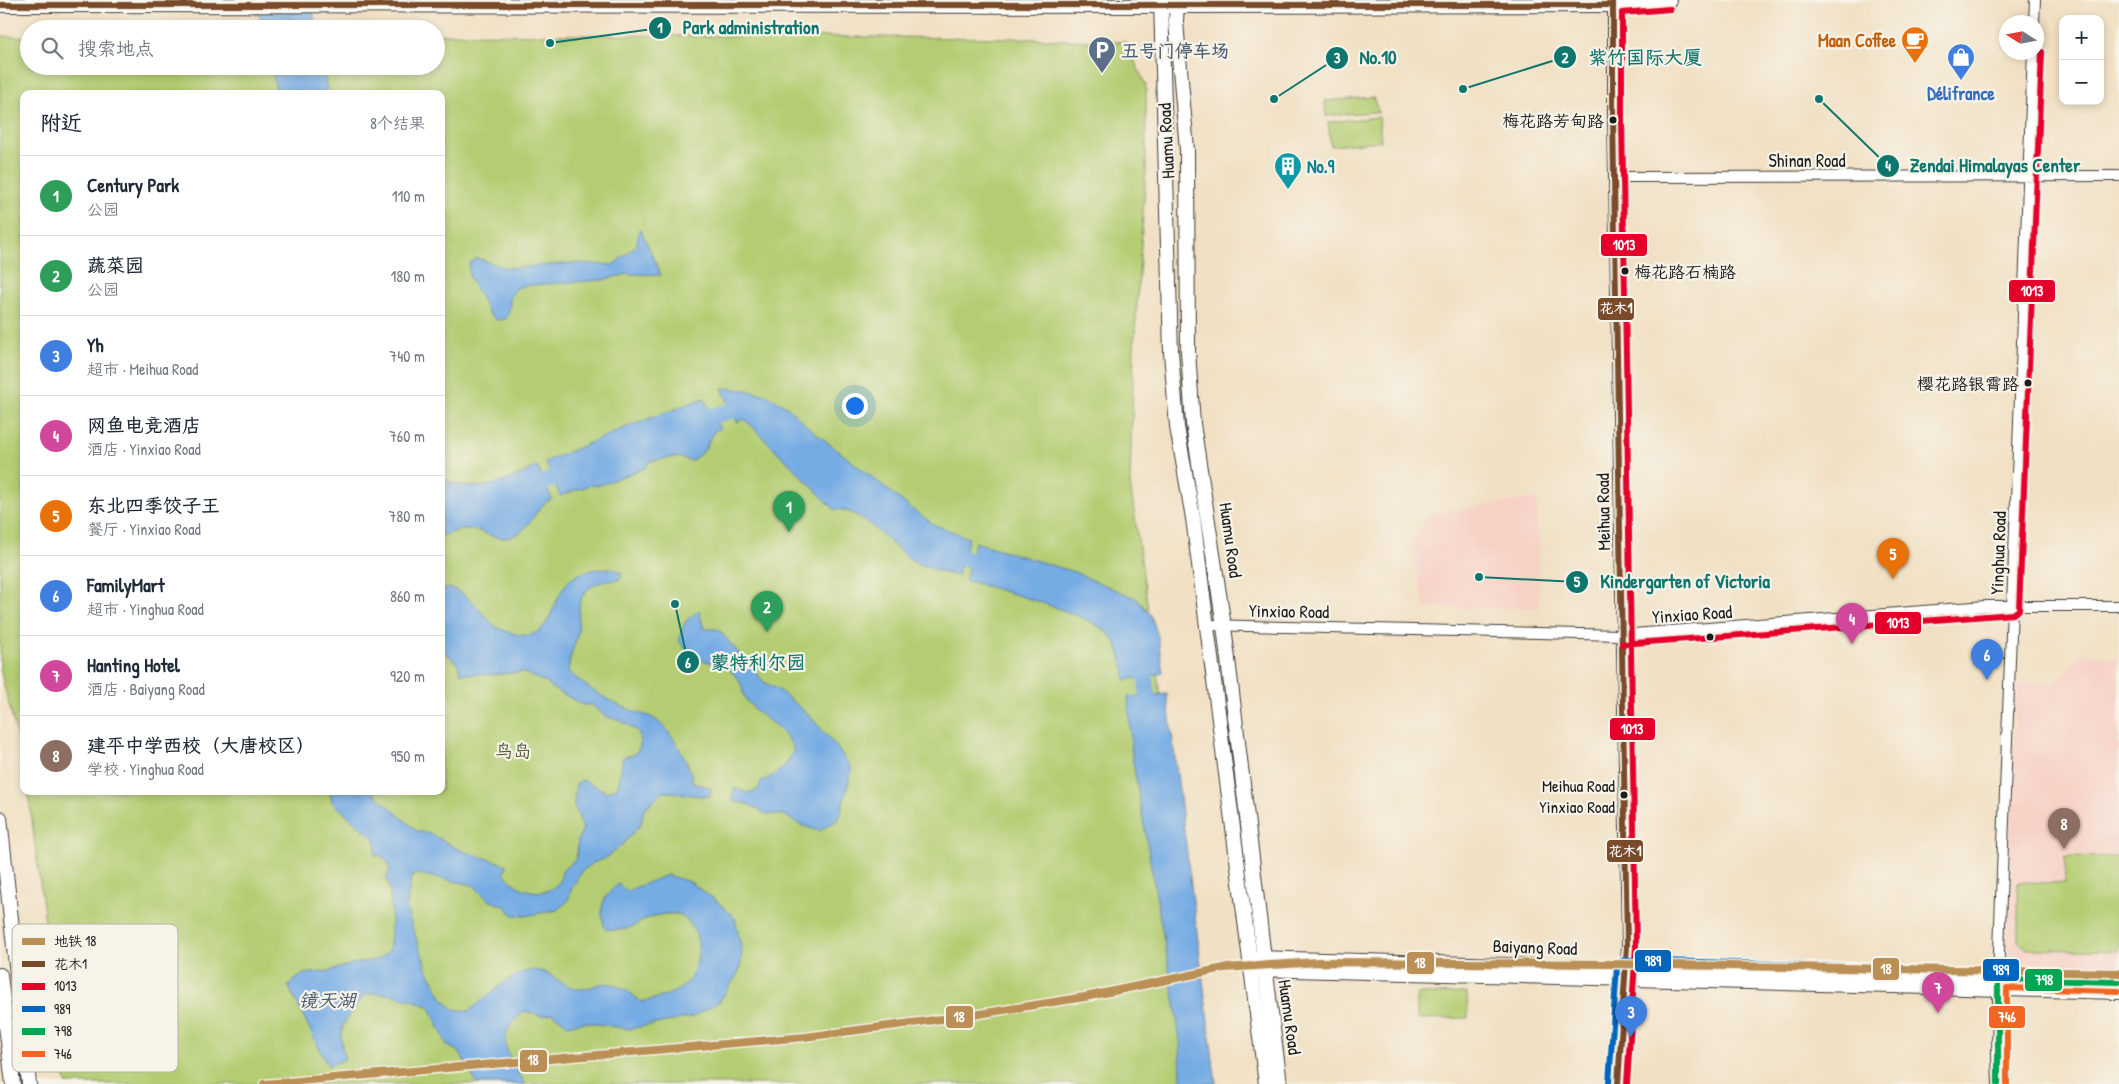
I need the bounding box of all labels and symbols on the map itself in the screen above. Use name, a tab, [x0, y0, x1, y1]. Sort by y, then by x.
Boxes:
callout: Park administration	[648, 11, 829, 45]
text: Park administration	[683, 14, 820, 40]
north arrow	[1999, 15, 2044, 60]
text: 1	[657, 17, 663, 38]
cafe icon: Maan Coffee	[1900, 25, 1930, 64]
place label: Maan Coffee	[1818, 28, 1897, 53]
parking icon: 五号门停车场	[1087, 35, 1117, 74]
place label: 五号门停车场	[1121, 38, 1229, 63]
callout: 紫竹国际大厦	[1553, 40, 1712, 74]
callout: No.10	[1325, 41, 1407, 75]
shop icon: Délifrance	[1946, 42, 1976, 81]
text: No.10	[1359, 44, 1397, 70]
text: 紫竹国际大厦	[1588, 44, 1702, 70]
text: 3	[1334, 47, 1341, 68]
text: 2	[1561, 47, 1569, 68]
place label: Délifrance	[1927, 81, 1995, 106]
street label: Huamu Road	[1152, 103, 1180, 179]
place label: 梅花路芳甸路	[1502, 109, 1604, 132]
marker: 梅花路芳甸路	[1608, 115, 1618, 125]
street label: Shinan Road	[1769, 148, 1845, 173]
callout: Zendai Himalayas Center	[1875, 149, 2091, 183]
building icon: No.9	[1273, 151, 1303, 190]
text: Zendai Himalayas Center	[1910, 152, 2081, 179]
place label: No.9	[1307, 154, 1335, 179]
text: 4	[1885, 155, 1891, 176]
line badge: 1013	[1600, 233, 1648, 257]
text: 1013	[1613, 235, 1636, 254]
place label: 梅花路石楠路	[1634, 260, 1736, 283]
marker: 梅花路石楠路	[1620, 266, 1630, 276]
line badge: 1013	[2008, 279, 2056, 303]
text: 1013	[2021, 281, 2044, 300]
line badge: 花木1	[1597, 297, 1635, 321]
text: 花木1	[1599, 298, 1633, 317]
place label: 樱花路银霄路	[1917, 372, 2019, 395]
marker: 樱花路银霄路	[2023, 378, 2033, 388]
your location	[842, 393, 868, 419]
street label: Meihua Road	[1590, 473, 1616, 551]
pin: 1	[773, 491, 805, 532]
street label: Huamu Road	[1213, 501, 1249, 579]
street label: Yinghua Road	[1984, 511, 2012, 595]
pin: 5	[1877, 538, 1909, 579]
callout: Kindergarten of Victoria	[1565, 565, 1779, 599]
text: Kindergarten of Victoria	[1600, 568, 1770, 595]
text: 5	[1574, 571, 1581, 592]
pin: 2	[751, 591, 783, 632]
street label: Yinxiao Road	[1249, 598, 1329, 624]
street label: Yinxiao Road	[1651, 599, 1733, 629]
pin: 4	[1836, 603, 1868, 644]
line badge: 1013	[1874, 611, 1922, 635]
text: 1013	[1887, 613, 1910, 632]
unlabelled marker	[1705, 632, 1715, 642]
pin: 6	[1971, 639, 2003, 680]
callout: 蒙特利尔园	[676, 645, 816, 679]
text: 蒙特利尔园	[710, 649, 806, 675]
text: 6	[685, 652, 691, 673]
line badge: 1013	[1609, 717, 1656, 741]
text: 1013	[1621, 719, 1644, 738]
park label: 鸟岛	[495, 738, 531, 763]
place label: Meihua Road Yinxiao Road	[1539, 774, 1615, 818]
marker: Meihua Road Yinxiao Road	[1619, 790, 1629, 800]
pin: 8	[2048, 808, 2080, 849]
line badge: 花木1	[1606, 839, 1644, 863]
text: 花木1	[1608, 841, 1642, 860]
legend	[12, 924, 178, 1072]
text: 地铁 18	[54, 931, 96, 950]
street label: Baiyang Road	[1492, 933, 1578, 961]
line badge: 989	[1634, 949, 1672, 973]
line badge: 18	[1406, 951, 1435, 975]
text: 989	[1645, 951, 1662, 970]
text: 18	[1414, 953, 1426, 972]
text: 花木1	[54, 954, 87, 973]
line badge: 18	[1872, 957, 1900, 981]
line badge: 989	[1982, 958, 2020, 982]
text: 18	[1880, 959, 1892, 978]
text: 989	[1993, 960, 2010, 979]
line badge: 798	[2024, 968, 2063, 992]
text: 798	[2034, 970, 2053, 989]
pin: 7	[1922, 972, 1954, 1013]
text: 1013	[54, 976, 77, 995]
street label: Huamu Road	[1272, 978, 1308, 1056]
water label: 镜天湖	[298, 987, 357, 1013]
pin: 3	[1615, 996, 1647, 1037]
text: 989	[54, 999, 70, 1018]
line badge: 18	[945, 1005, 974, 1029]
line badge: 746	[1988, 1005, 2026, 1029]
text: 18	[953, 1007, 965, 1026]
text: 746	[1997, 1007, 2016, 1026]
text: 798	[54, 1021, 72, 1040]
text: 746	[54, 1044, 72, 1063]
line badge: 18	[519, 1049, 548, 1073]
text: 18	[527, 1050, 539, 1069]

